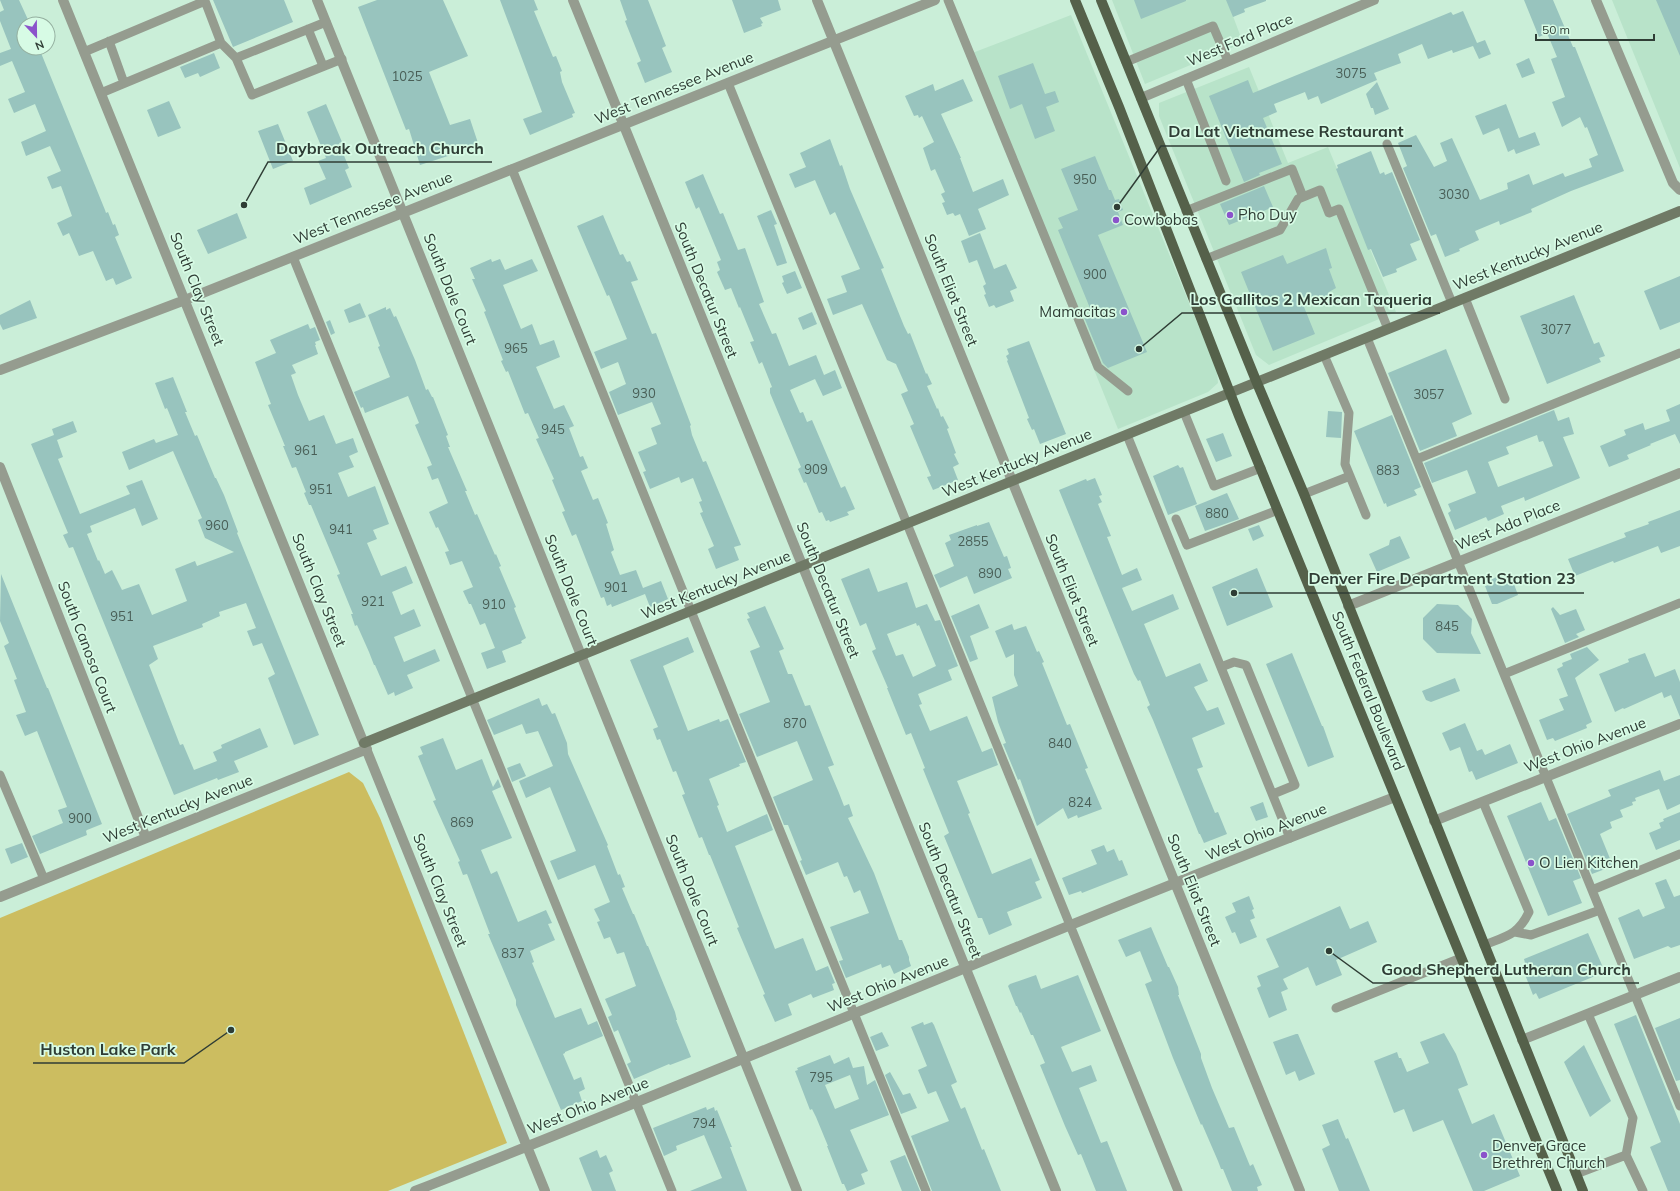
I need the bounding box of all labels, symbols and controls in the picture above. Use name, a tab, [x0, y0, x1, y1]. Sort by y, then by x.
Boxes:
street label: West Ford Place	[1184, 9, 1296, 70]
north arrow	[16, 16, 56, 56]
scale bar	[1536, 16, 1654, 42]
text: 50 m	[1542, 22, 1570, 37]
text: N	[33, 37, 46, 53]
street label: West Tennessee Avenue	[592, 47, 756, 128]
house number: 3075	[1335, 65, 1367, 81]
house number: 1025	[391, 68, 423, 84]
callout: Da Lat Vietnamese Restaurant	[1161, 118, 1412, 146]
text: Da Lat Vietnamese Restaurant	[1168, 121, 1404, 141]
callout: Daybreak Outreach Church	[268, 134, 492, 162]
text: Daybreak Outreach Church	[276, 138, 484, 158]
street label: West Tennessee Avenue	[291, 167, 455, 248]
house number: 950	[1073, 171, 1097, 187]
house number: 3030	[1438, 186, 1470, 202]
place label: Pho Duy	[1238, 205, 1297, 224]
place label: Cowbobas	[1124, 210, 1198, 229]
marker: Pho Duy	[1225, 210, 1235, 220]
marker: Cowbobas	[1111, 215, 1121, 225]
street label: West Kentucky Avenue	[1450, 217, 1605, 294]
street label: South Decatur Street	[670, 219, 742, 361]
street label: South Clay Street	[166, 229, 229, 348]
street label: South Dale Court	[419, 230, 481, 347]
street label: South Eliot Street	[920, 231, 983, 349]
house number: 900	[1083, 266, 1107, 282]
callout: Los Gallitos 2 Mexican Taqueria	[1182, 285, 1440, 313]
text: Los Gallitos 2 Mexican Taqueria	[1190, 289, 1432, 309]
place label: Mamacitas	[1039, 302, 1116, 321]
marker: Mamacitas	[1119, 307, 1129, 317]
house number: 3077	[1540, 321, 1572, 337]
house number: 965	[504, 340, 528, 356]
house number: 930	[632, 385, 656, 401]
house number: 3057	[1413, 386, 1445, 402]
house number: 945	[541, 421, 565, 437]
street label: West Kentucky Avenue	[939, 424, 1094, 501]
house number: 961	[294, 442, 318, 458]
house number: 909	[804, 461, 828, 477]
house number: 883	[1376, 462, 1400, 478]
house number: 951	[309, 481, 333, 497]
street label: West Ada Place	[1453, 495, 1563, 554]
house number: 880	[1205, 505, 1229, 521]
house number: 960	[205, 517, 229, 533]
street label: South Decatur Street	[792, 519, 864, 661]
house number: 941	[329, 521, 353, 537]
street label: South Clay Street	[288, 530, 351, 649]
street label: South Dale Court	[540, 531, 602, 648]
street label: South Eliot Street	[1041, 531, 1104, 649]
house number: 2855	[957, 533, 989, 549]
street label: West Kentucky Avenue	[638, 546, 793, 623]
house number: 890	[978, 565, 1002, 581]
callout: Denver Fire Department Station 23	[1301, 565, 1584, 593]
text: Denver Fire Department Station 23	[1308, 568, 1576, 588]
street label: South Canosa Court	[54, 578, 121, 715]
house number: 901	[604, 579, 628, 595]
house number: 921	[361, 593, 385, 609]
house number: 910	[482, 596, 506, 612]
house number: 951	[110, 608, 134, 624]
street label: South Federal Boulevard	[1328, 608, 1409, 773]
house number: 845	[1435, 618, 1459, 634]
street label: West Ohio Avenue	[1521, 713, 1649, 777]
house number: 870	[783, 715, 807, 731]
house number: 840	[1048, 735, 1072, 751]
street label: West Kentucky Avenue	[100, 770, 255, 847]
house number: 824	[1068, 794, 1092, 810]
street label: West Ohio Avenue	[1202, 799, 1329, 865]
house number: 900	[68, 810, 92, 826]
house number: 869	[450, 814, 474, 830]
street label: South Decatur Street	[914, 819, 986, 961]
street label: South Clay Street	[409, 830, 472, 949]
street label: South Dale Court	[661, 831, 723, 948]
street label: South Eliot Street	[1163, 831, 1226, 949]
place label: O Lien Kitchen	[1539, 853, 1639, 872]
marker: O Lien Kitchen	[1526, 858, 1536, 868]
house number: 837	[501, 945, 525, 961]
street label: West Ohio Avenue	[824, 951, 951, 1017]
callout: Good Shepherd Lutheran Church	[1373, 955, 1639, 983]
text: Good Shepherd Lutheran Church	[1381, 959, 1631, 979]
callout: Huston Lake Park	[33, 1035, 184, 1063]
text: Huston Lake Park	[40, 1039, 177, 1059]
house number: 795	[809, 1069, 833, 1085]
street label: West Ohio Avenue	[524, 1073, 651, 1139]
house number: 794	[692, 1115, 716, 1131]
place label: Denver Grace Brethren Church	[1492, 1136, 1605, 1172]
marker: Denver Grace Brethren Church	[1479, 1150, 1489, 1160]

